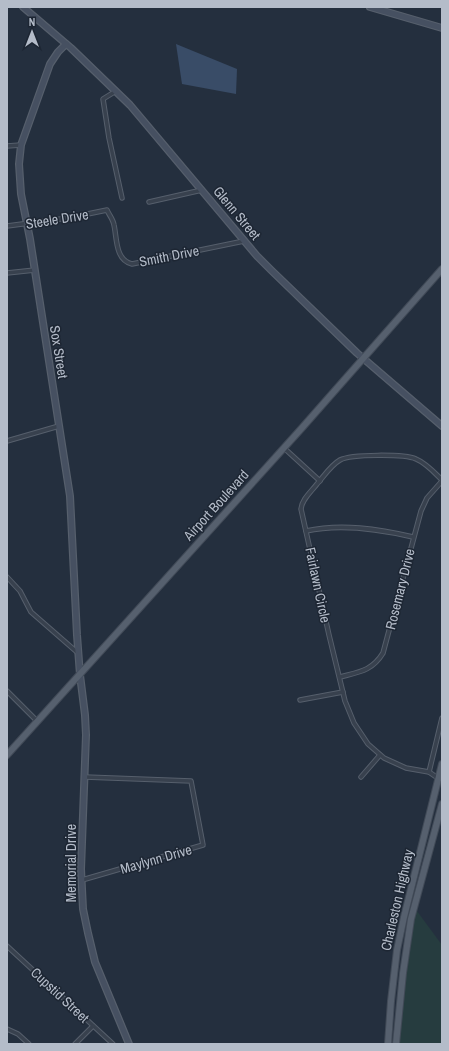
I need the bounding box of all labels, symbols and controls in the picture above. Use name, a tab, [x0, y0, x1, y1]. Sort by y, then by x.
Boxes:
north arrow	[12, 12, 52, 52]
text: N	[29, 15, 35, 29]
street label: Glenn Street	[209, 183, 265, 243]
street label: Steele Drive	[24, 205, 90, 233]
street label: Smith Drive	[138, 241, 200, 271]
street label: Sox Street	[46, 324, 72, 380]
street label: Airport Boulevard	[179, 466, 253, 545]
street label: Fairlawn Circle	[301, 546, 335, 624]
street label: Rosemary Drive	[381, 547, 419, 631]
street label: Memorial Drive	[62, 824, 80, 902]
street label: Maylynn Drive	[118, 840, 194, 878]
street label: Charleston Highway	[377, 847, 417, 952]
street label: Cupstid Street	[27, 963, 93, 1027]

